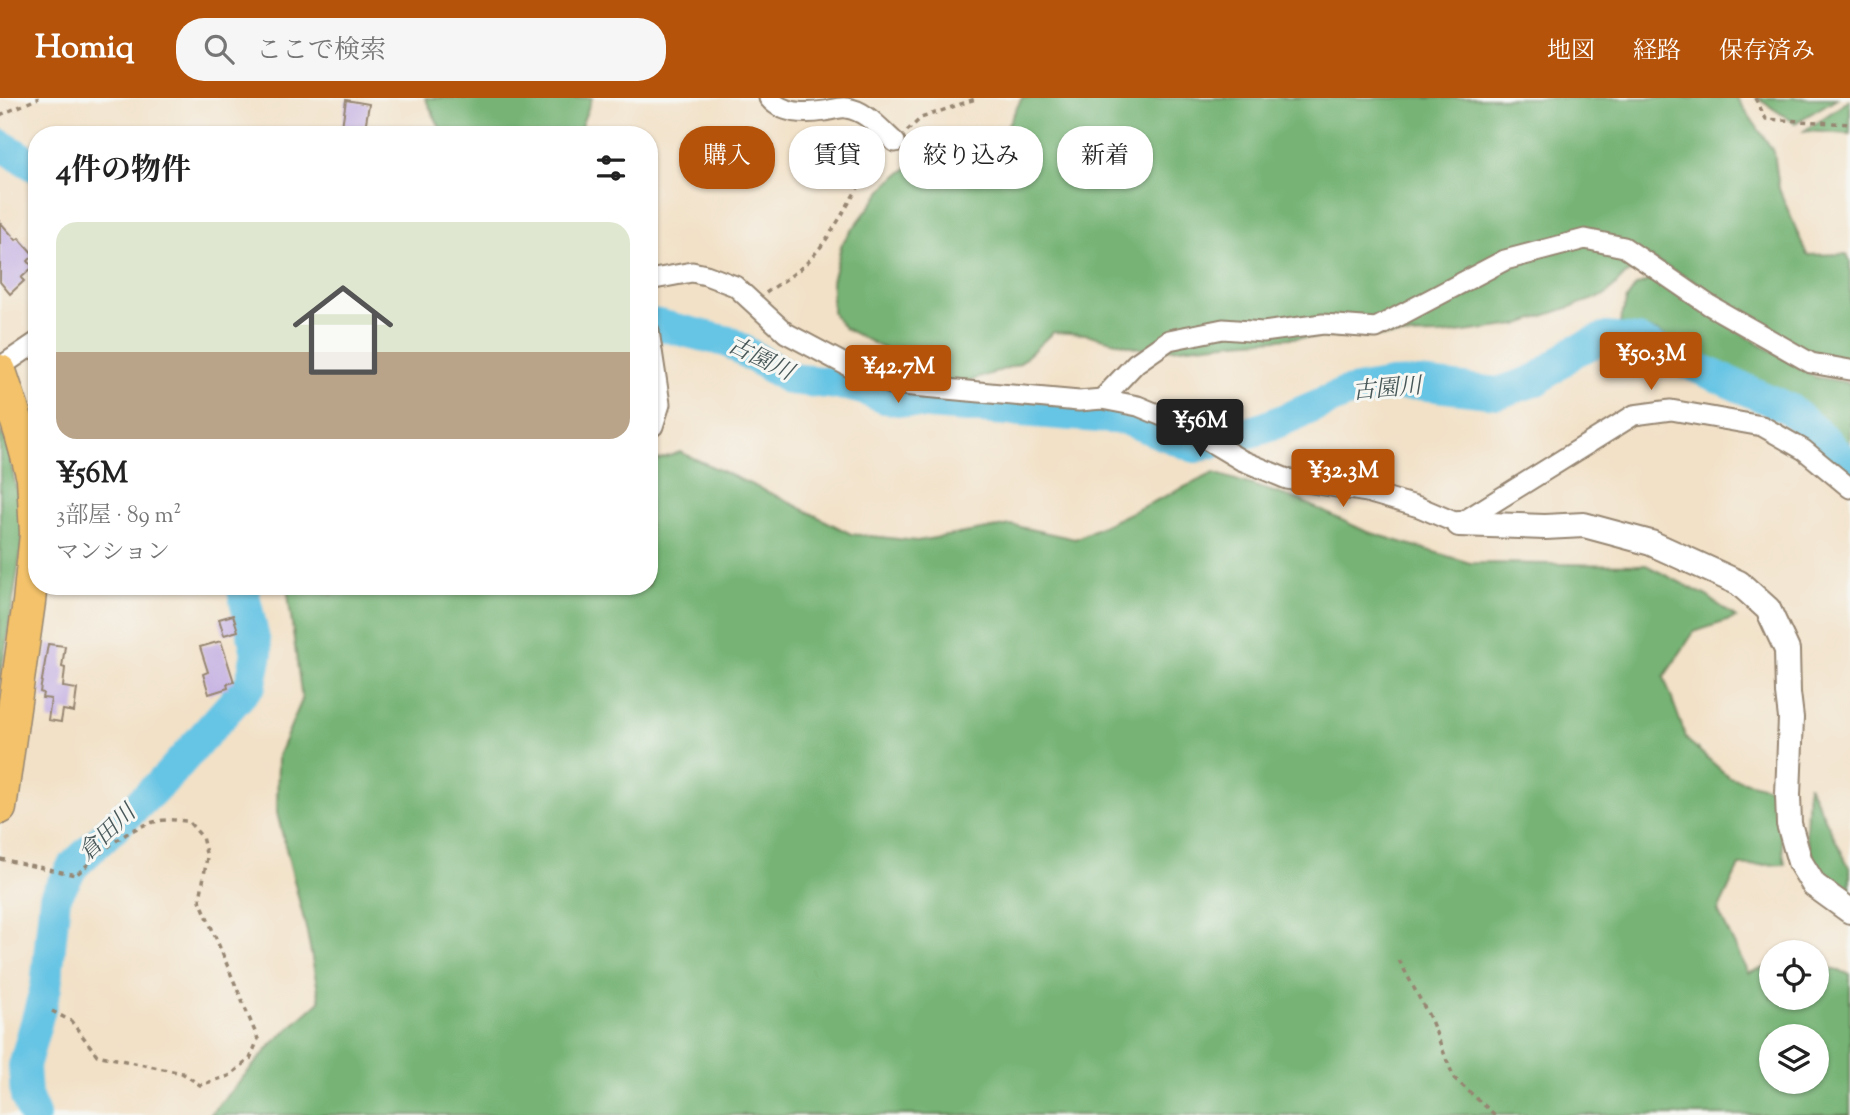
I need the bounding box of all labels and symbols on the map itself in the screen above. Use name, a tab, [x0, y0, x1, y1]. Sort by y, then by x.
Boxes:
water label: 古園川	[722, 330, 801, 391]
pin: ¥50.3M	[1594, 332, 1708, 392]
pin: ¥42.7M	[841, 345, 955, 405]
water label: 古園川	[1351, 370, 1426, 409]
pin: ¥56M	[1159, 400, 1241, 459]
pin: ¥32.3M	[1286, 450, 1400, 509]
water label: 倉田川	[72, 796, 146, 870]

